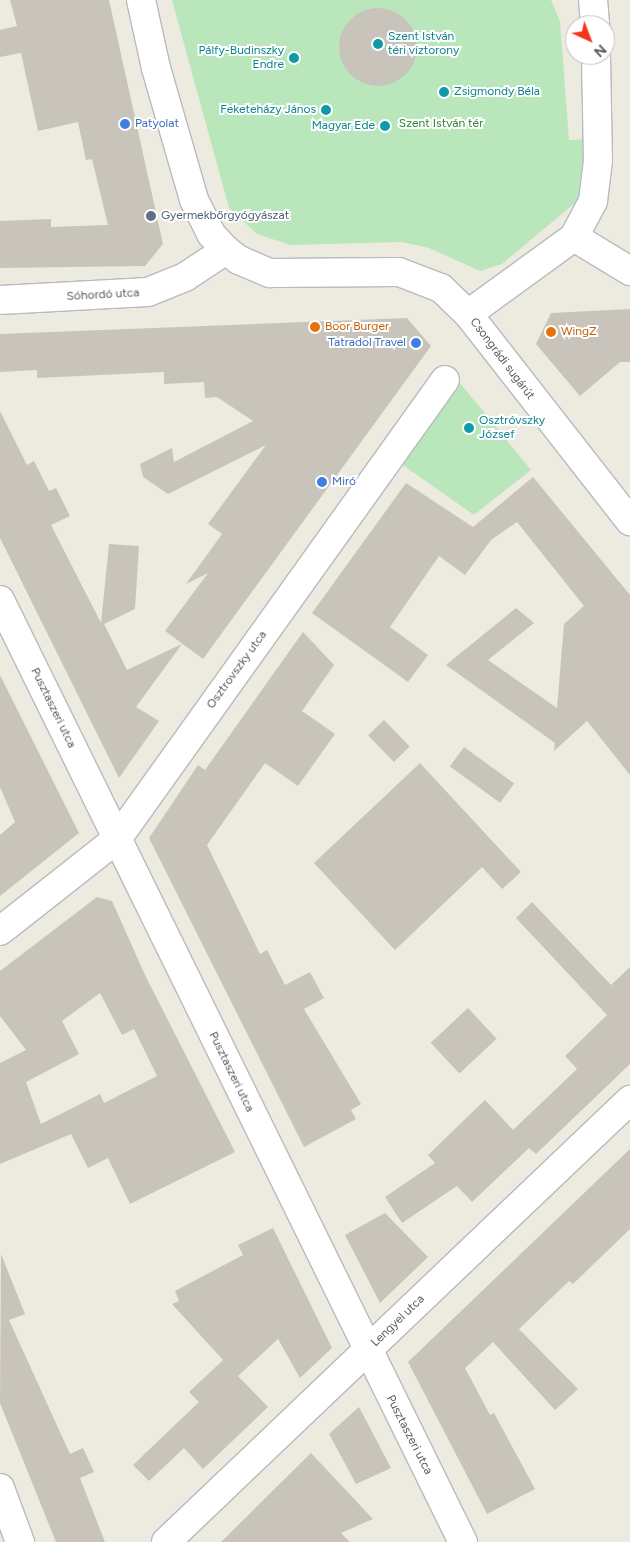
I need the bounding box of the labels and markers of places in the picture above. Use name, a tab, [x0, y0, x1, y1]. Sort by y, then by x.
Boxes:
place label: Szent István téri víztorony	[388, 30, 459, 58]
marker: Szent István téri víztorony	[372, 38, 384, 50]
place label: Pálfy-Budinszky Endre	[199, 44, 284, 72]
marker: Pálfy-Budinszky Endre	[288, 52, 300, 64]
place label: Zsigmondy Béla	[454, 85, 540, 99]
marker: Zsigmondy Béla	[438, 86, 450, 98]
place label: Feketeházy János	[220, 103, 316, 117]
marker: Feketeházy János	[320, 104, 332, 116]
place label: Patyolat	[135, 117, 179, 131]
marker: Patyolat	[119, 118, 131, 130]
place label: Magyar Ede	[312, 119, 375, 133]
marker: Magyar Ede	[379, 120, 391, 132]
place label: Gyermekbőrgyógyászat	[161, 209, 289, 223]
marker: Gyermekbőrgyógyászat	[145, 210, 157, 222]
place label: Boor Burger	[325, 320, 389, 334]
marker: Boor Burger	[309, 321, 321, 333]
place label: WingZ	[561, 325, 597, 339]
marker: WingZ	[545, 326, 557, 338]
place label: Tatradol Travel	[328, 336, 406, 350]
marker: Tatradol Travel	[410, 337, 422, 349]
place label: Osztróvszky József	[479, 414, 545, 442]
marker: Osztróvszky József	[463, 422, 475, 434]
place label: Miró	[332, 475, 356, 489]
marker: Miró	[316, 476, 328, 488]

